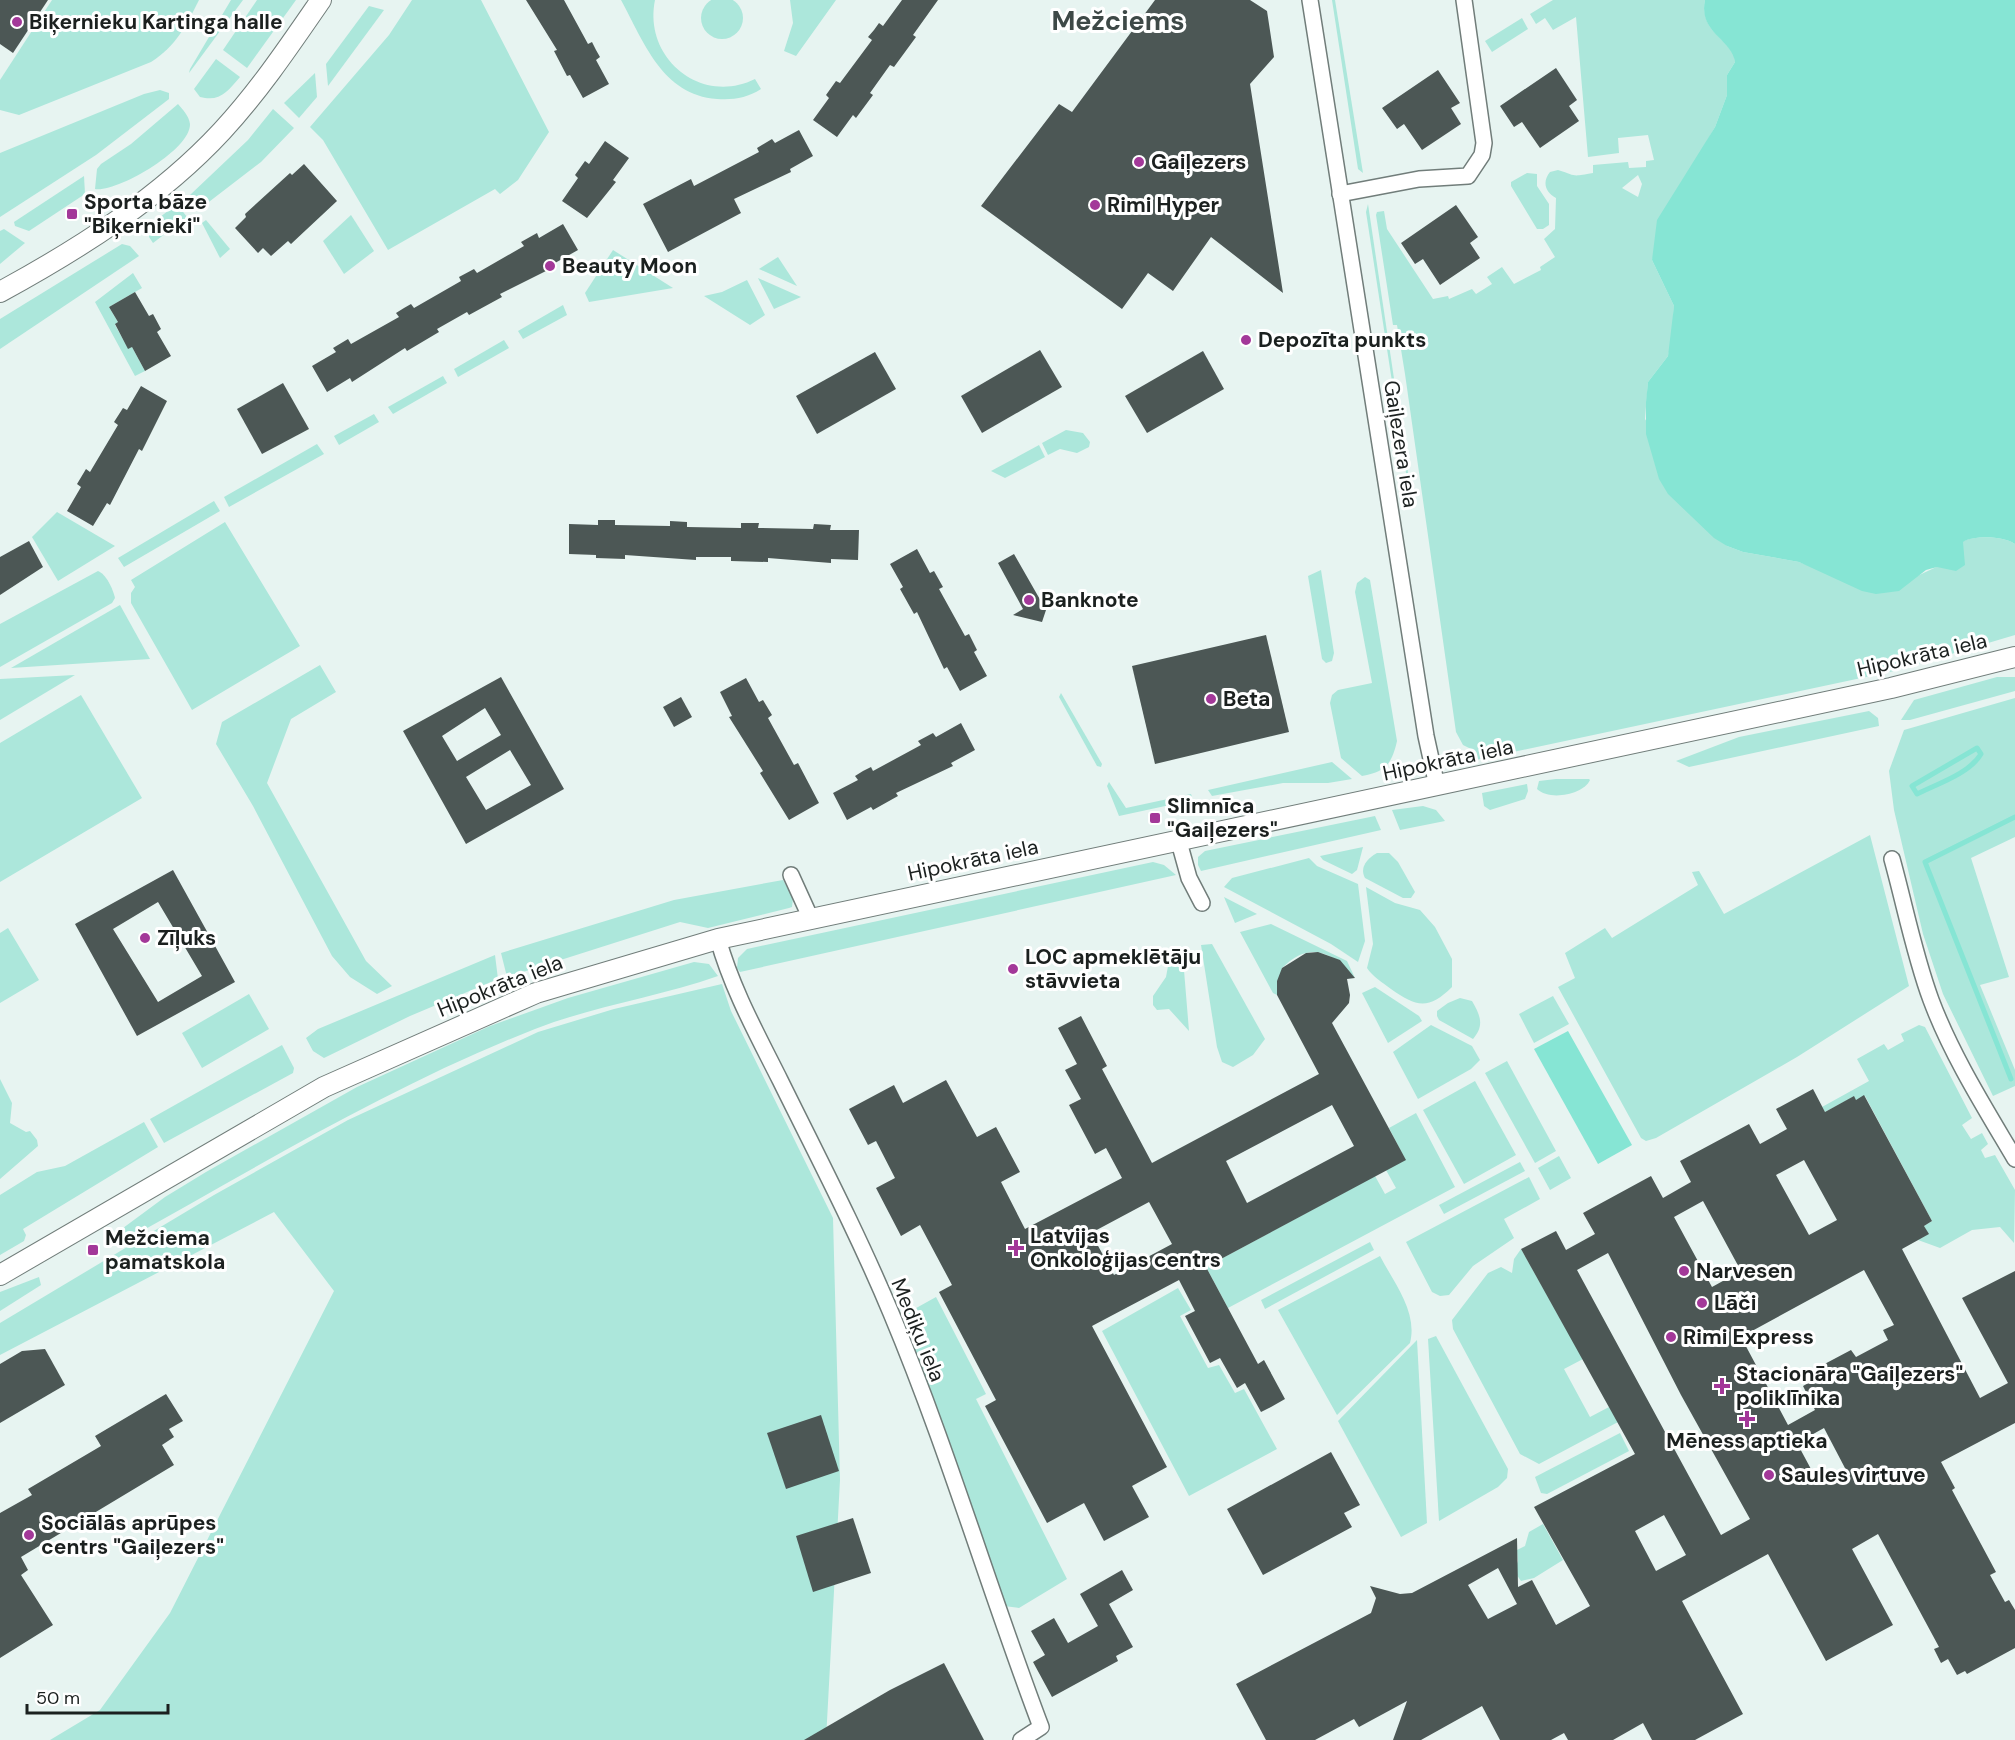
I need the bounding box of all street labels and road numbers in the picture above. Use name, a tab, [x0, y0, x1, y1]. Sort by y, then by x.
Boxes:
street label: Gaiļezera iela	[1377, 378, 1425, 510]
street label: Hipokrāta iela	[1854, 626, 1990, 684]
street label: Hipokrāta iela	[1380, 733, 1516, 787]
street label: Hipokrāta iela	[905, 833, 1041, 887]
street label: Hipokrāta iela	[433, 948, 567, 1024]
street label: Mediķu iela	[885, 1274, 951, 1386]

